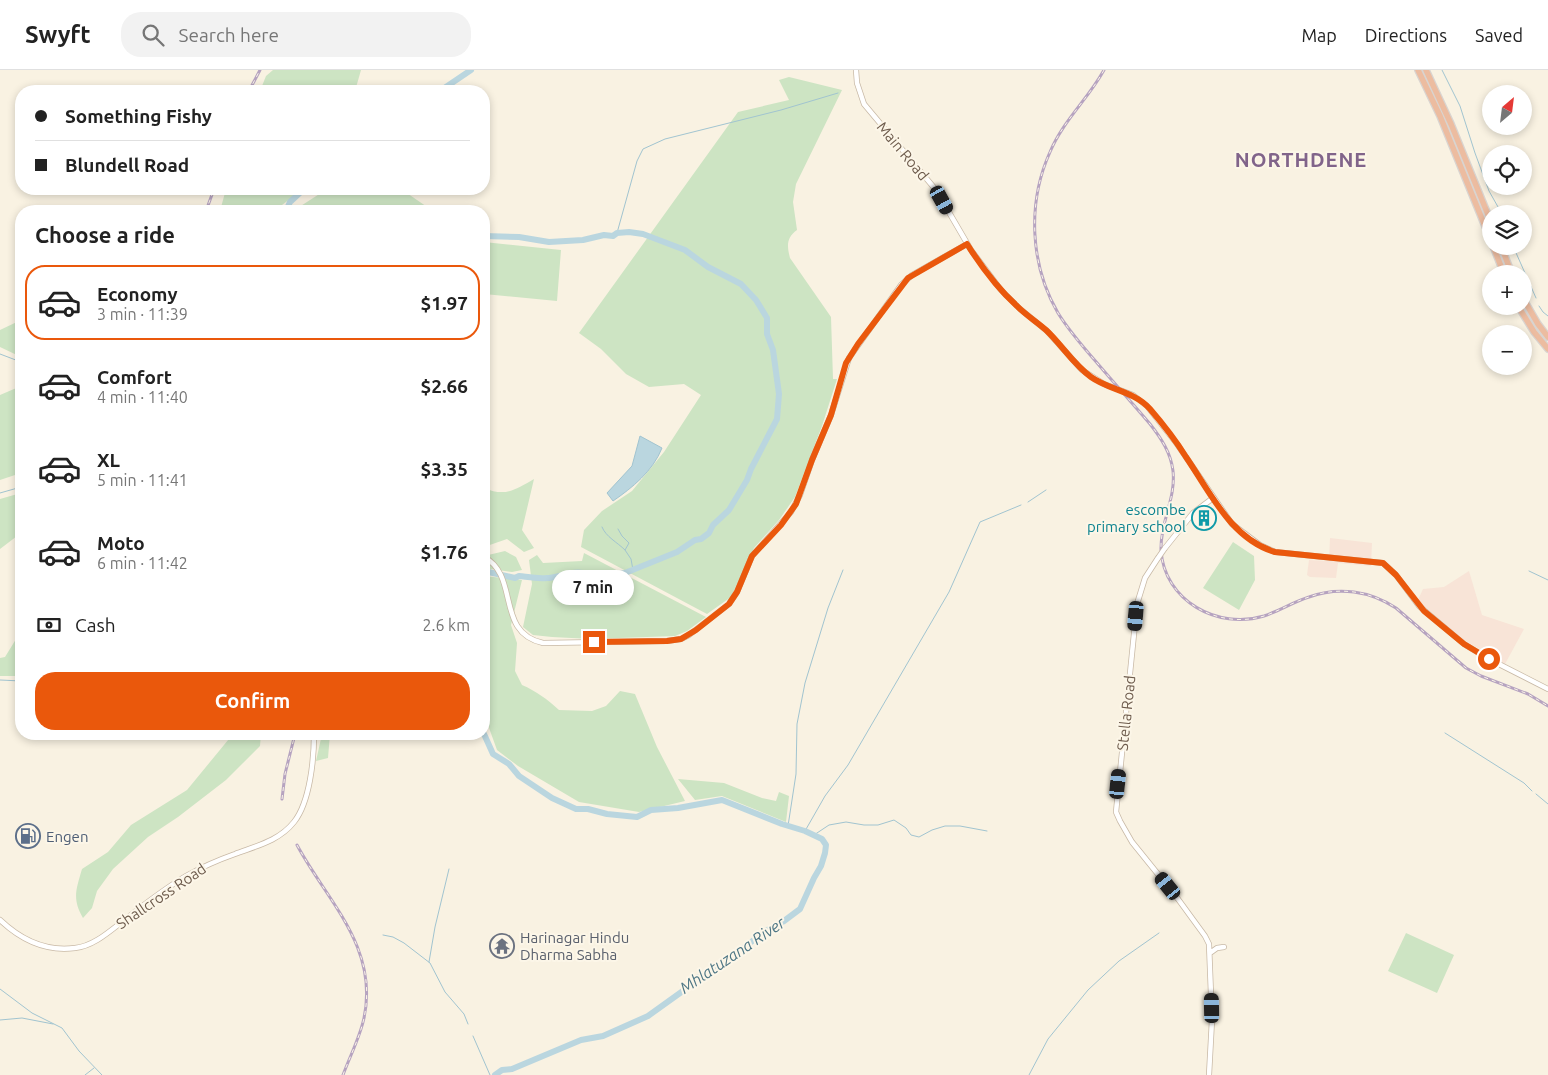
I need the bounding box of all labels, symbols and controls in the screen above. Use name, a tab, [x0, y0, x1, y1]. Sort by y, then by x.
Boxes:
search box	[121, 12, 471, 57]
text: Swyft	[25, 21, 91, 48]
icon: search	[139, 21, 167, 49]
text: Search here	[179, 24, 279, 46]
text: Map	[1301, 25, 1337, 45]
text: Directions	[1365, 25, 1447, 45]
text: Saved	[1475, 25, 1523, 45]
north arrow	[1482, 85, 1532, 135]
map controls	[1482, 85, 1532, 375]
text: Something Fishy	[65, 105, 212, 127]
street label: Main Road	[874, 118, 932, 184]
button: locate	[1482, 145, 1532, 195]
district label: NORTHDENE	[1235, 148, 1367, 171]
text: Blundell Road	[65, 154, 189, 176]
car	[928, 183, 955, 217]
button: layers	[1482, 205, 1532, 255]
text: Choose a ride	[35, 222, 175, 247]
button: +	[1482, 265, 1532, 315]
icon: car	[37, 280, 82, 325]
text: Economy	[97, 283, 178, 305]
text: $1.97	[420, 292, 468, 314]
text: 3 min · 11:39	[97, 305, 188, 323]
button: −	[1482, 325, 1532, 375]
icon: car	[37, 363, 82, 408]
text: Comfort	[97, 366, 172, 388]
text: $2.66	[420, 375, 468, 397]
text: 4 min · 11:40	[97, 388, 188, 406]
icon: car	[37, 446, 82, 491]
text: XL	[97, 449, 120, 471]
text: $3.35	[420, 458, 468, 480]
text: 5 min · 11:41	[97, 471, 188, 489]
place label: escombe primary school	[1087, 501, 1186, 535]
building icon: escombe primary school	[1191, 505, 1217, 531]
icon: car	[37, 529, 82, 574]
text: Moto	[97, 532, 145, 554]
text: $1.76	[420, 541, 468, 563]
text: 6 min · 11:42	[97, 554, 188, 572]
callout: 7 min	[553, 570, 635, 604]
text: 7 min	[573, 578, 613, 596]
car	[1127, 600, 1144, 632]
icon: cash	[35, 611, 63, 639]
text: Cash	[75, 614, 116, 636]
text: 2.6 km	[422, 616, 470, 634]
route end	[583, 631, 605, 653]
route start	[1478, 648, 1500, 670]
button: Confirm	[35, 672, 470, 730]
street label: Stella Road	[1114, 675, 1138, 751]
car	[1108, 768, 1127, 800]
fuel station icon: Engen	[15, 823, 41, 849]
place label: Engen	[46, 828, 88, 845]
street label: Shallcross Road	[113, 860, 209, 932]
car	[1152, 870, 1183, 902]
water label: Mhlatuzana River	[676, 913, 789, 997]
place label: Harinagar Hindu Dharma Sabha	[520, 929, 629, 963]
temple icon: Harinagar Hindu Dharma Sabha	[489, 933, 515, 959]
car	[1204, 993, 1219, 1023]

